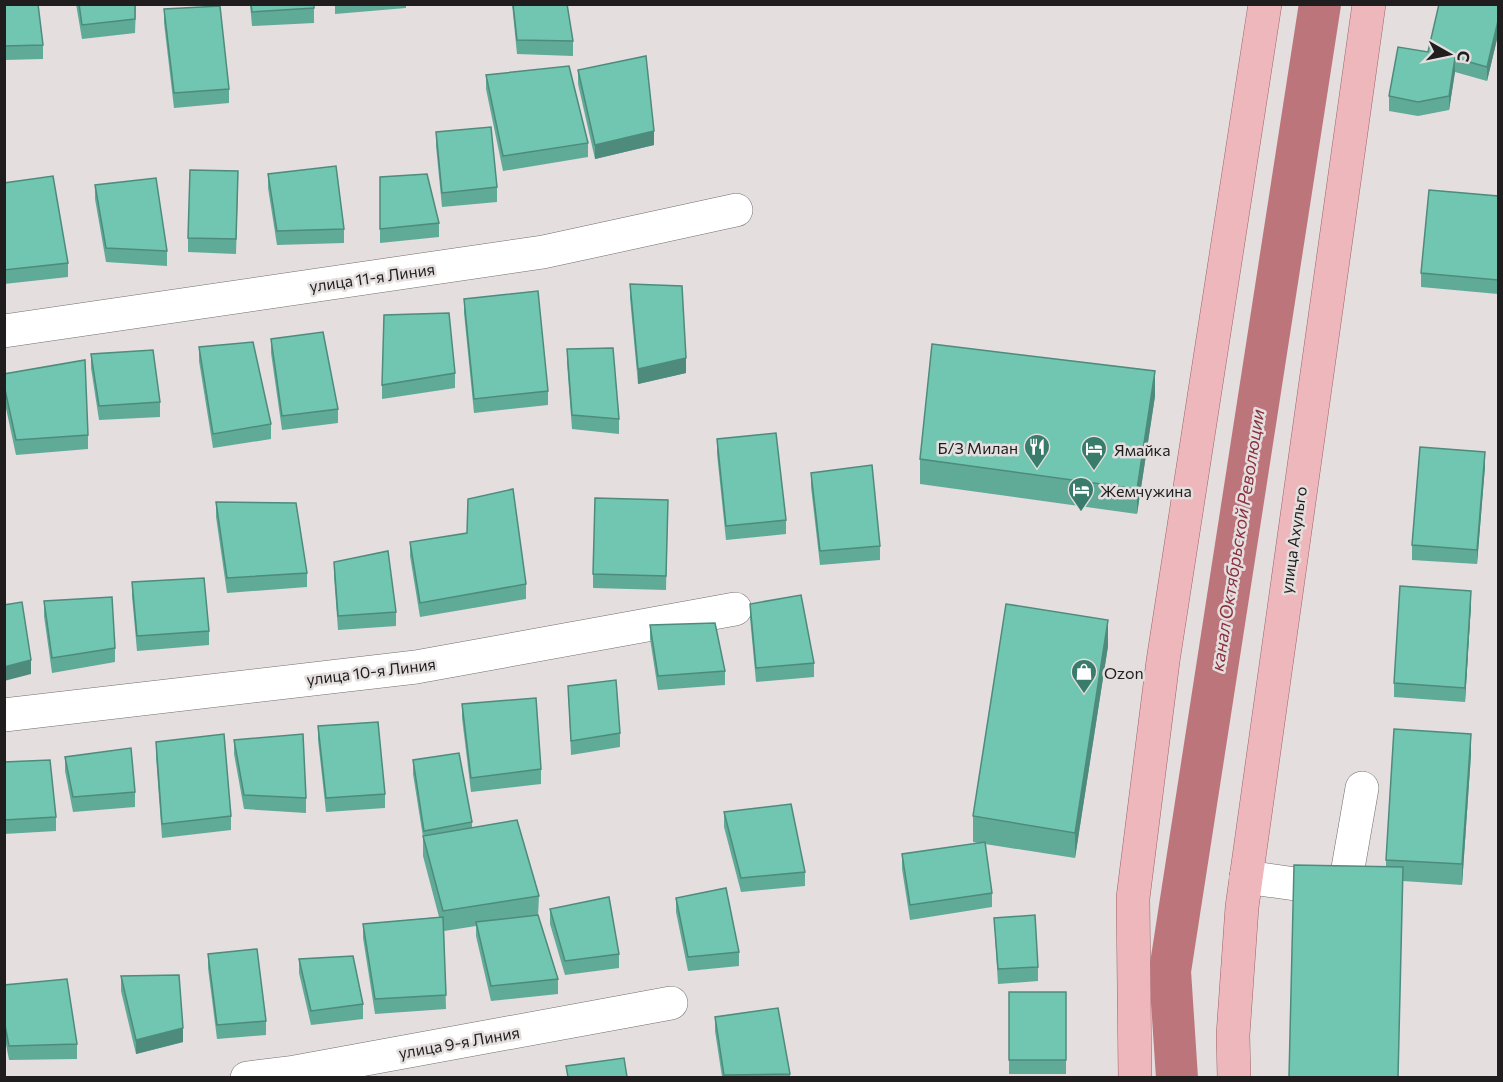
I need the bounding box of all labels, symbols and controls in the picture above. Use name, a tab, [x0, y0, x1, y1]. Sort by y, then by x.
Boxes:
north arrow	[1419, 24, 1479, 84]
text: С	[1454, 50, 1475, 63]
street label: улица 11-я Линия	[308, 259, 436, 295]
water label: канал Октябрьской Революции	[1205, 407, 1269, 673]
restaurant icon: Б/З Милан	[1022, 432, 1052, 470]
hotel icon: Ямайка	[1079, 434, 1109, 472]
place label: Б/З Милан	[937, 438, 1018, 457]
place label: Ямайка	[1114, 440, 1170, 459]
hotel icon: Жемчужина	[1066, 475, 1096, 513]
place label: Жемчужина	[1100, 481, 1192, 500]
street label: улица Ахульго	[1276, 485, 1310, 595]
street label: улица 10-я Линия	[305, 654, 437, 688]
shop icon: Ozon	[1069, 657, 1099, 695]
place label: Ozon	[1104, 663, 1144, 682]
street label: улица 9-я Линия	[397, 1022, 521, 1062]

